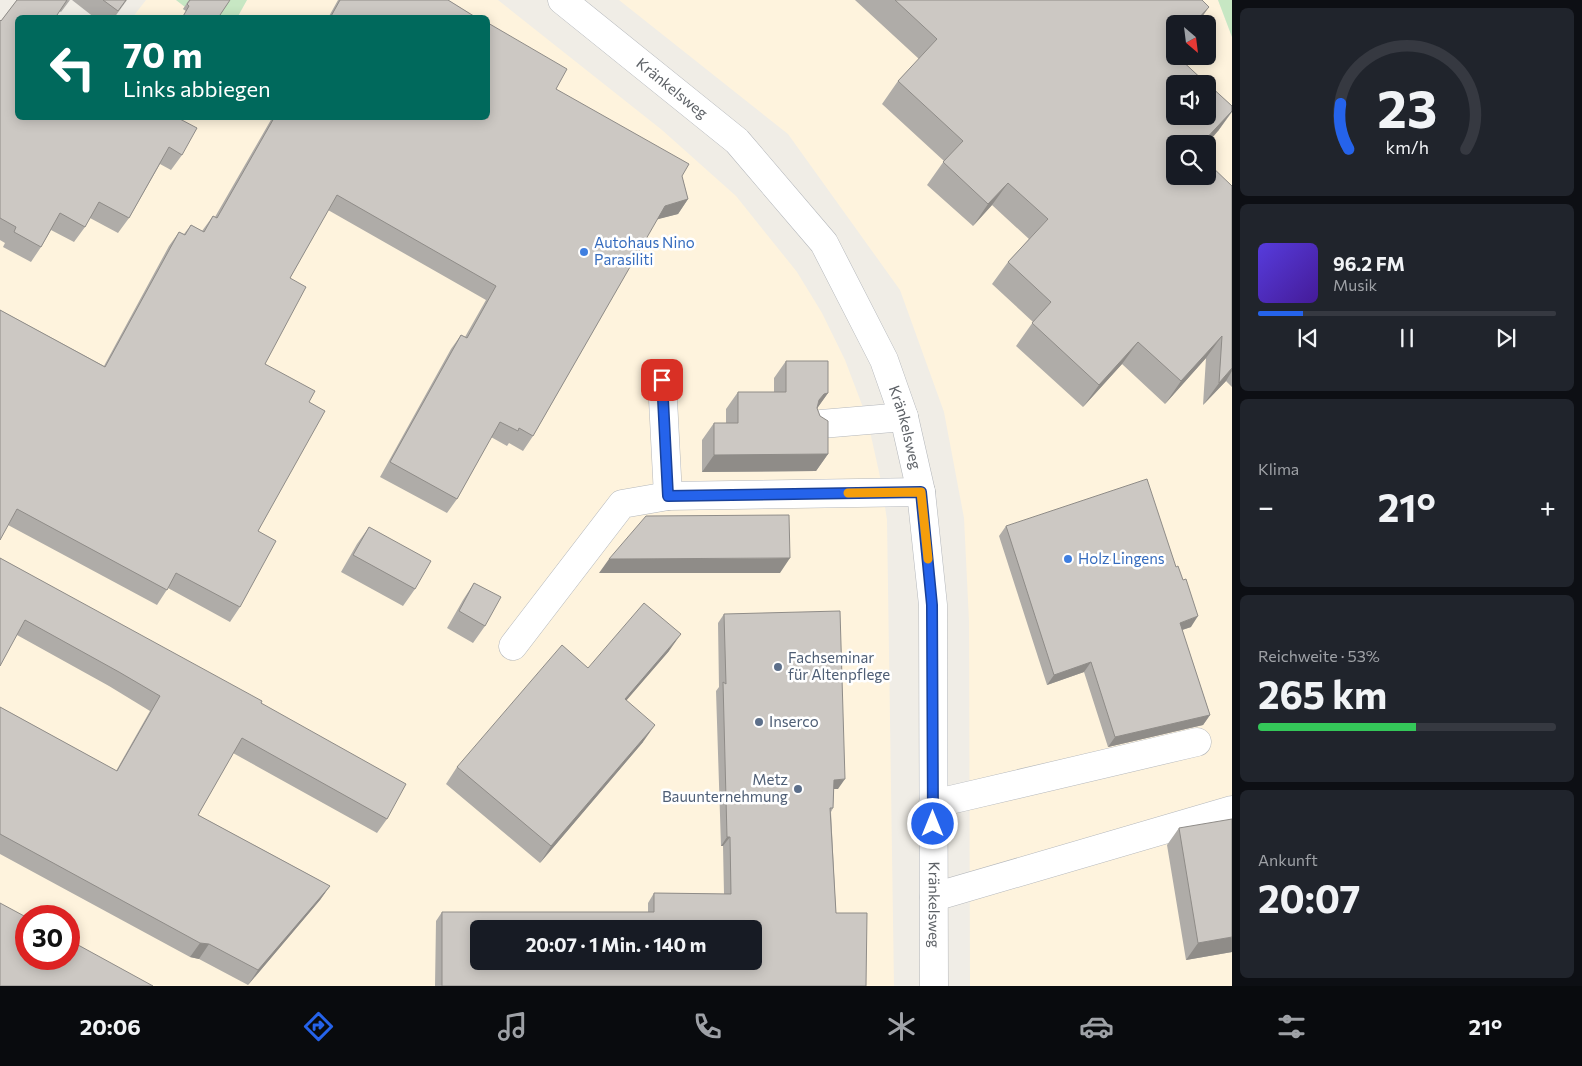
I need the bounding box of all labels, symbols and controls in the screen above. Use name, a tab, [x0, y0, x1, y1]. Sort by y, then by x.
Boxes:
north arrow	[1166, 15, 1216, 65]
map controls	[1166, 15, 1216, 185]
text: 70 m	[123, 32, 203, 75]
icon: left	[40, 35, 105, 100]
street label: Kränkelsweg	[633, 54, 712, 122]
text: Links abbiegen	[123, 75, 271, 102]
button: sound	[1166, 75, 1216, 125]
text: 23	[1377, 75, 1437, 139]
button: search	[1166, 135, 1216, 185]
text: km/h	[1385, 136, 1429, 158]
place label: Autohaus Nino Parasiliti	[594, 233, 695, 268]
marker: Autohaus Nino Parasiliti	[578, 246, 590, 258]
text: 96.2 FM	[1333, 252, 1405, 275]
text: Musik	[1333, 275, 1377, 294]
icon: previous	[1294, 324, 1322, 352]
icon: pause	[1393, 324, 1421, 352]
icon: next	[1492, 324, 1520, 352]
pin	[641, 359, 683, 401]
icon: arrive	[648, 366, 676, 394]
street label: Kränkelsweg	[886, 383, 926, 471]
text: Klima	[1258, 459, 1299, 478]
text: 21°	[1378, 483, 1436, 530]
text: −	[1258, 489, 1274, 523]
text: +	[1540, 489, 1556, 523]
place label: Holz Lingens	[1078, 549, 1165, 567]
marker: Holz Lingens	[1062, 553, 1074, 565]
text: Reichweite · 53%	[1258, 646, 1380, 665]
place label: Fachseminar für Altenpflege	[788, 648, 890, 683]
marker: Fachseminar für Altenpflege	[772, 661, 784, 673]
text: 265 km	[1258, 670, 1387, 717]
place label: Inserco	[769, 712, 819, 730]
marker: Inserco	[753, 716, 765, 728]
place label: Metz Bauunternehmung	[662, 770, 788, 805]
marker: Metz Bauunternehmung	[792, 783, 804, 795]
position arrow	[906, 797, 958, 849]
text: Ankunft	[1258, 850, 1318, 869]
street label: Kränkelsweg	[926, 862, 944, 948]
text: 20:07	[1258, 874, 1360, 921]
speed limit sign: 30	[15, 905, 80, 970]
text: 20:07 · 1 Min. · 140 m	[526, 933, 706, 956]
icon: directions	[301, 1009, 336, 1044]
icon: music	[495, 1009, 530, 1044]
icon: phone	[690, 1009, 725, 1044]
icon: climate	[884, 1009, 919, 1044]
icon: car	[1079, 1009, 1114, 1044]
icon: filters	[1274, 1009, 1309, 1044]
text: 20:06	[80, 1013, 141, 1040]
text: 21°	[1468, 1013, 1502, 1040]

